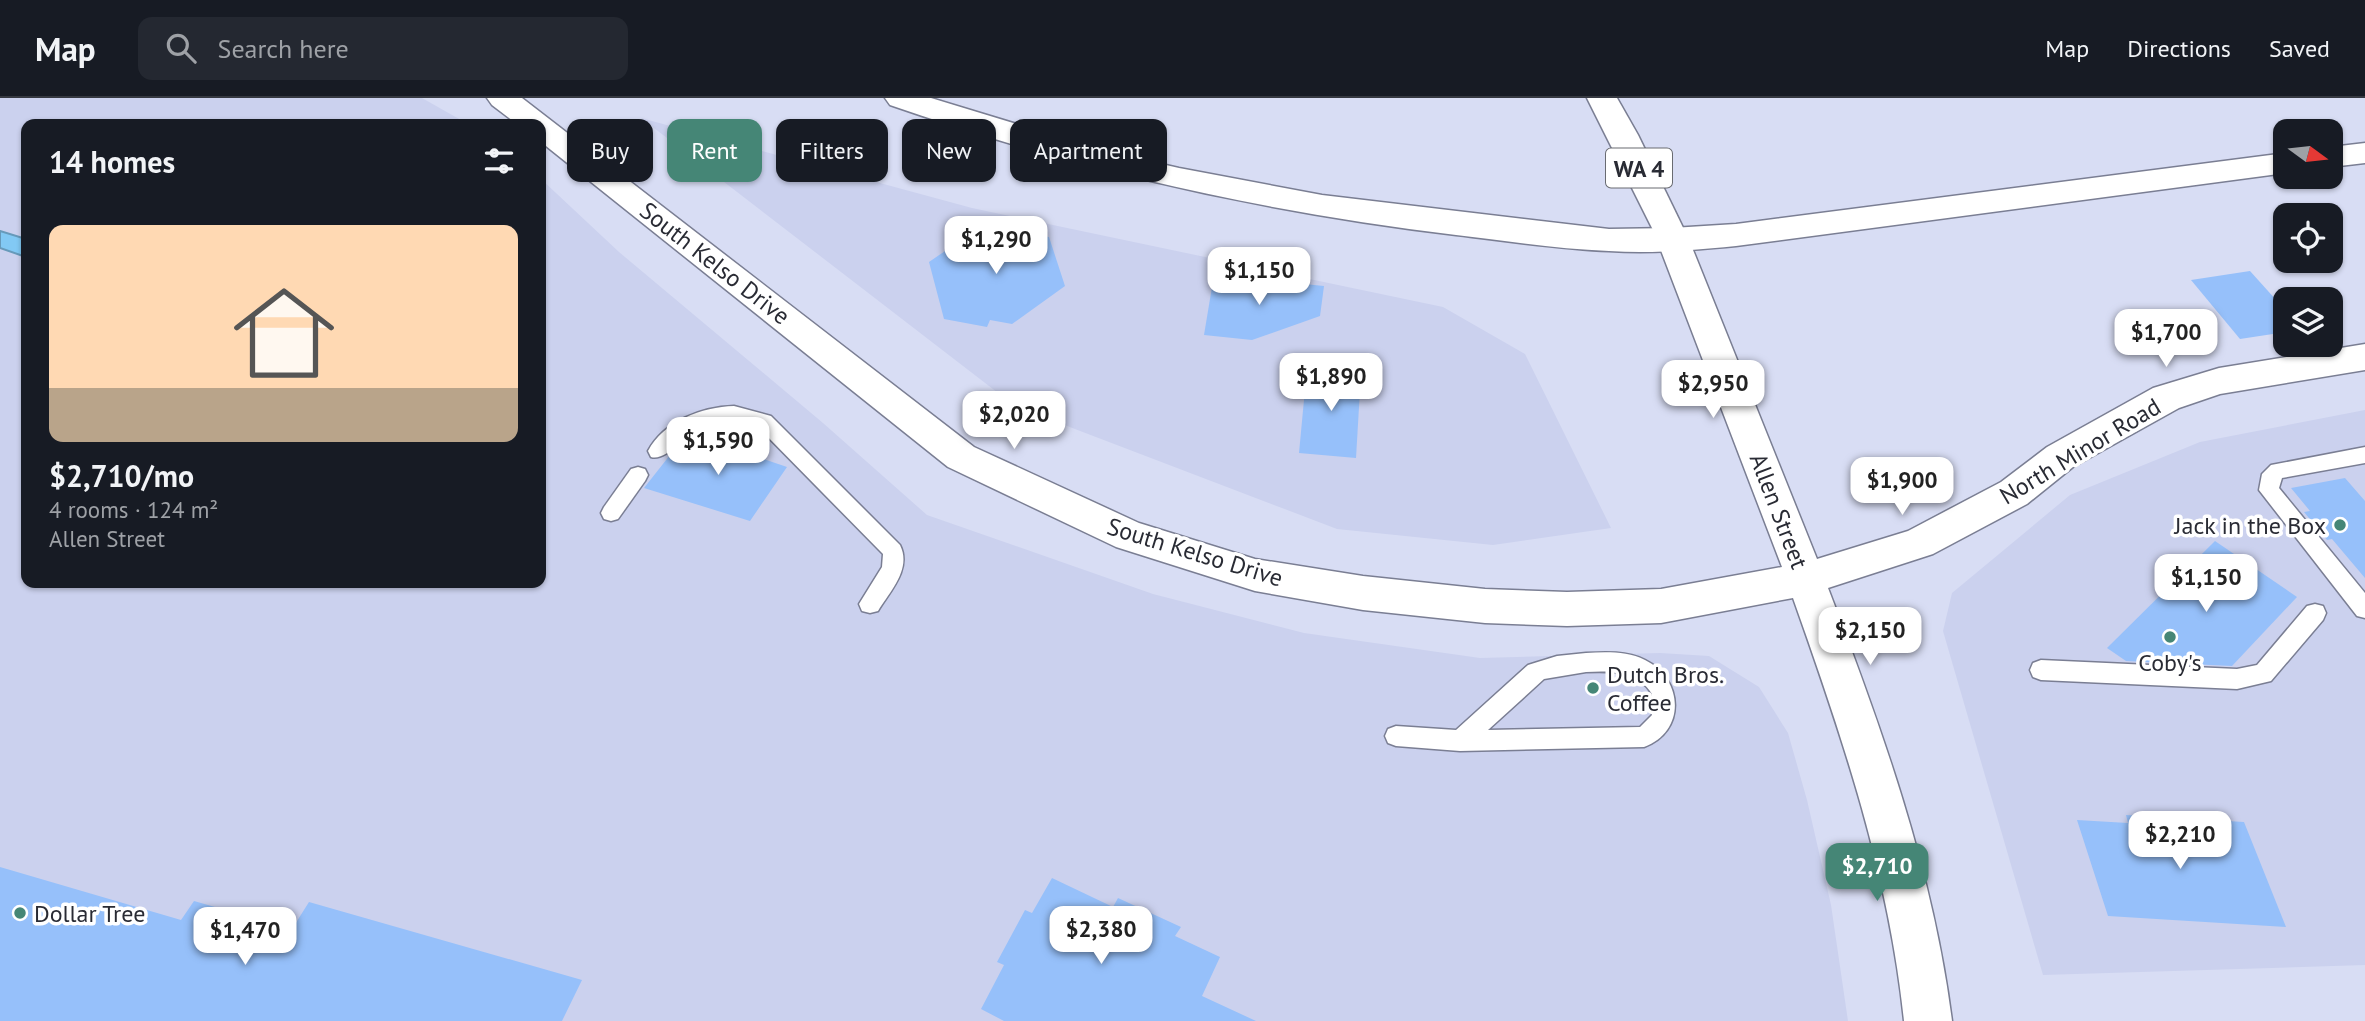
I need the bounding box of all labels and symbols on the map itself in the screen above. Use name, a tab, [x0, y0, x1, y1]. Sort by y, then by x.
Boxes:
north arrow	[2273, 119, 2343, 189]
road number: WA 4	[1606, 148, 1672, 188]
street label: South Kelso Drive	[634, 195, 796, 331]
pin: $1,290	[939, 216, 1053, 276]
pin: $1,150	[1202, 248, 1316, 307]
pin: $1,700	[2109, 310, 2223, 369]
pin: $1,890	[1274, 354, 1388, 413]
pin: $2,950	[1656, 360, 1770, 420]
street label: North Minor Road	[1994, 391, 2166, 511]
pin: $2,020	[957, 392, 1071, 451]
pin: $1,590	[661, 418, 775, 477]
street label: Allen Street	[1743, 449, 1815, 573]
pin: $1,900	[1845, 458, 1959, 517]
place label: Jack in the Box	[2174, 510, 2326, 541]
street label: South Kelso Drive	[1103, 511, 1287, 593]
marker: Jack in the Box	[2332, 517, 2348, 533]
pin: $1,150	[2149, 554, 2263, 614]
pin: $2,150	[1813, 608, 1927, 667]
marker: Coby's	[2162, 629, 2178, 645]
place label: Coby's	[2138, 647, 2202, 678]
place label: Dutch Bros. Coffee	[1607, 659, 1724, 718]
marker: Dutch Bros. Coffee	[1585, 680, 1601, 696]
pin: $2,210	[2123, 812, 2237, 871]
pin: $2,710	[1820, 844, 1934, 903]
place label: Dollar Tree	[34, 898, 145, 929]
marker: Dollar Tree	[12, 905, 28, 921]
pin: $2,380	[1044, 906, 1158, 966]
pin: $1,470	[188, 908, 302, 967]

